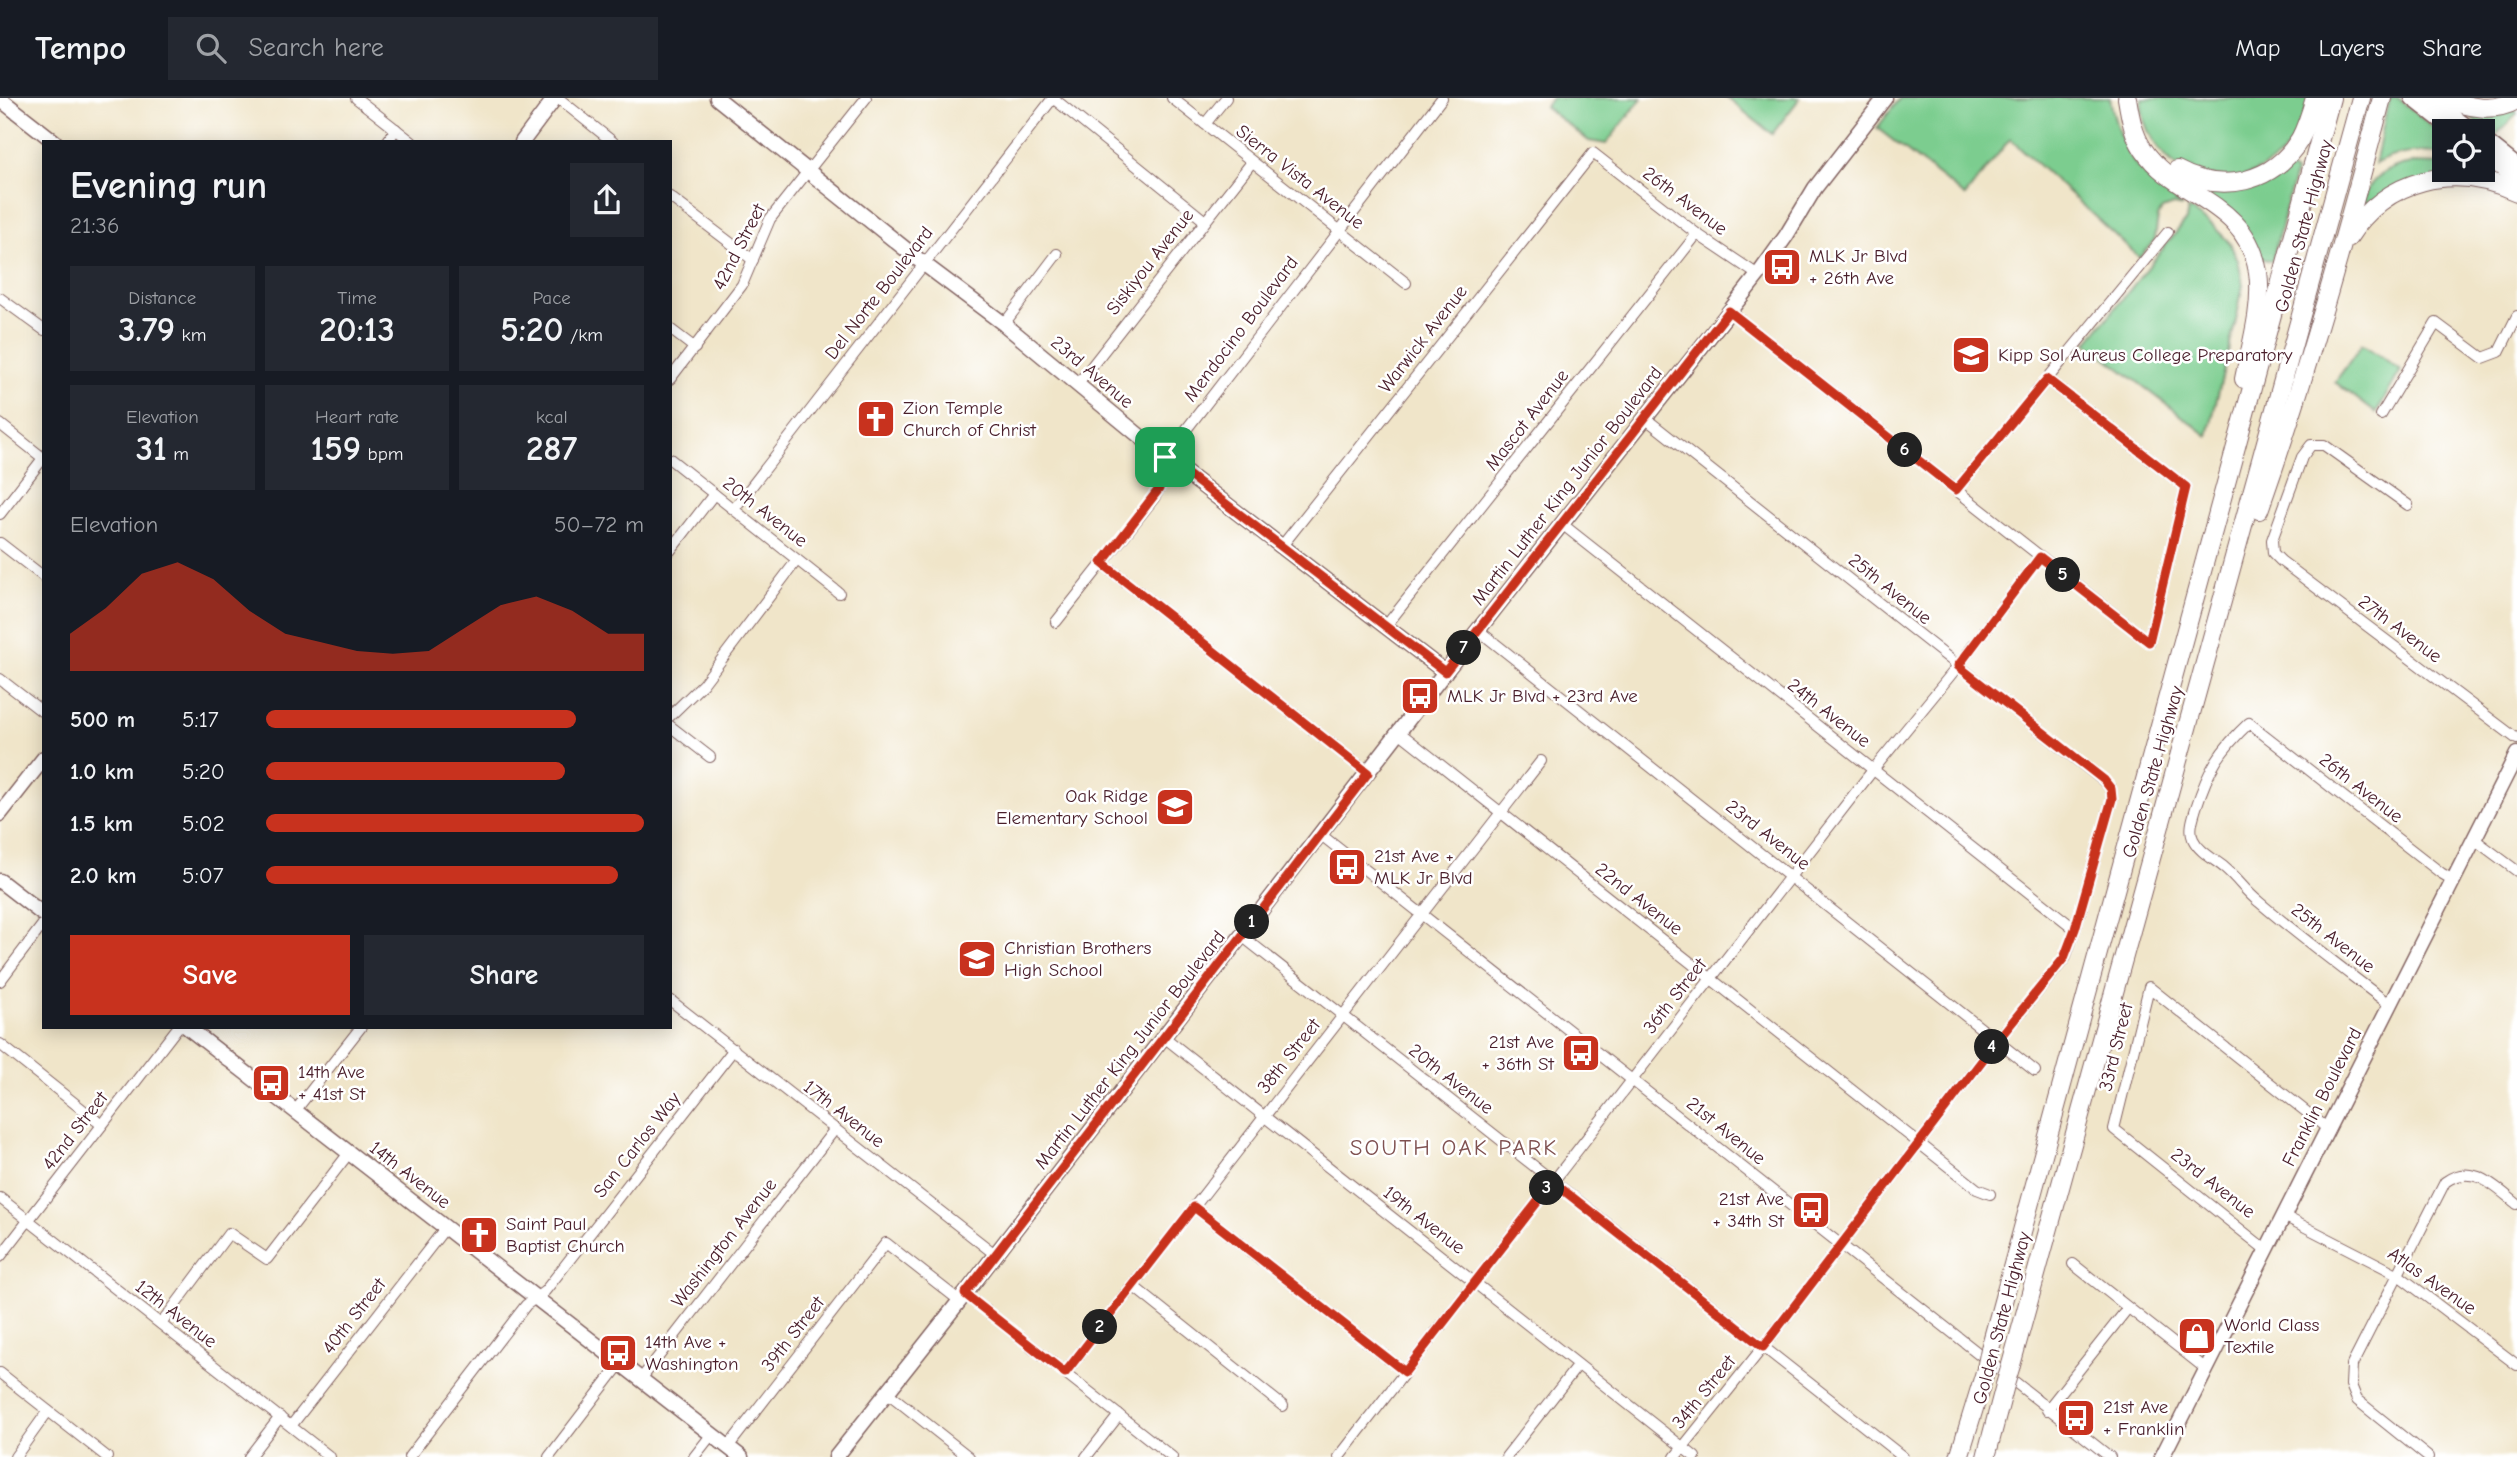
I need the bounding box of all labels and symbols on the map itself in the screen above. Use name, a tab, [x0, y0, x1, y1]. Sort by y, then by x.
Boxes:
street label: Sierra Vista Avenue	[1232, 120, 1368, 234]
street label: Golden State Highway	[2270, 137, 2338, 315]
street label: 26th Avenue	[1638, 162, 1732, 240]
street label: 42nd Street	[708, 200, 770, 294]
street label: Siskiyou Avenue	[1102, 205, 1198, 319]
street label: Del Norte Boulevard	[820, 222, 938, 364]
place label: MLK Jr Blvd + 26th Ave	[1809, 245, 1908, 289]
bus stop icon: MLK Jr Blvd + 26th Ave	[1761, 246, 1803, 288]
street label: Mendocino Boulevard	[1179, 252, 1303, 406]
street label: Warwick Avenue	[1374, 281, 1472, 397]
street label: 23rd Avenue	[1046, 331, 1138, 413]
school or university icon: Kipp Sol Aureus College Preparatory	[1950, 334, 1992, 376]
place label: Kipp Sol Aureus College Preparatory	[1998, 344, 2293, 366]
street label: Martin Luther King Junior Boulevard	[1467, 362, 1667, 610]
street label: Mascot Avenue	[1481, 365, 1573, 475]
place label: Zion Temple Church of Christ	[903, 397, 1036, 441]
church icon: Zion Temple Church of Christ	[855, 398, 897, 440]
pin	[1135, 427, 1195, 487]
pin: 6	[1888, 432, 1923, 468]
street label: 20th Avenue	[718, 472, 812, 552]
street label: 25th Avenue	[1844, 549, 1936, 629]
pin: 5	[2046, 558, 2080, 592]
street label: 27th Avenue	[2354, 591, 2446, 667]
pin: 7	[1446, 630, 1482, 666]
street label: 24th Avenue	[1783, 674, 1875, 752]
bus stop icon: MLK Jr Blvd + 23rd Ave	[1399, 675, 1441, 717]
street label: Golden State Highway	[2118, 683, 2188, 860]
place label: MLK Jr Blvd + 23rd Ave	[1447, 685, 1638, 707]
street label: 26th Avenue	[2315, 749, 2407, 827]
place label: Oak Ridge Elementary School	[996, 785, 1148, 829]
school or university icon: Oak Ridge Elementary School	[1154, 786, 1196, 828]
street label: 23rd Avenue	[1722, 795, 1814, 875]
place label: 21st Ave + MLK Jr Blvd	[1374, 845, 1473, 889]
bus stop icon: 21st Ave + MLK Jr Blvd	[1326, 846, 1368, 888]
street label: 22nd Avenue	[1591, 858, 1687, 940]
street label: 25th Avenue	[2287, 899, 2379, 977]
pin: 1	[1234, 904, 1270, 940]
street label: Martin Luther King Junior Boulevard	[1030, 926, 1230, 1174]
place label: Christian Brothers High School	[1004, 937, 1152, 981]
school or university icon: Christian Brothers High School	[956, 938, 998, 980]
street label: 36th Street	[1639, 954, 1712, 1038]
street label: 33rd Street	[2094, 1000, 2138, 1093]
street label: 38th Street	[1253, 1014, 1325, 1098]
street label: Franklin Boulevard	[2278, 1024, 2366, 1170]
pin: 4	[1974, 1030, 2010, 1065]
place label: 21st Ave + 36th St	[1481, 1031, 1555, 1075]
bus stop icon: 21st Ave + 36th St	[1560, 1032, 1602, 1074]
street label: 20th Avenue	[1404, 1039, 1498, 1119]
place label: 14th Ave + 41st St	[298, 1061, 366, 1105]
bus stop icon: 14th Ave + 41st St	[250, 1062, 292, 1104]
street label: 17th Avenue	[799, 1076, 889, 1152]
street label: 42nd Street	[38, 1087, 113, 1175]
street label: San Carlos Way	[589, 1087, 685, 1202]
street label: 21st Avenue	[1682, 1093, 1770, 1169]
district label: SOUTH OAK PARK	[1350, 1134, 1558, 1161]
street label: 14th Avenue	[365, 1137, 455, 1213]
street label: 23rd Avenue	[2167, 1143, 2259, 1223]
pin: 3	[1530, 1170, 1564, 1206]
street label: Washington Avenue	[667, 1174, 781, 1312]
street label: 19th Avenue	[1379, 1181, 1469, 1259]
place label: 21st Ave + 34th St	[1713, 1188, 1785, 1232]
bus stop icon: 21st Ave + 34th St	[1790, 1189, 1832, 1231]
place label: Saint Paul Baptist Church	[506, 1213, 625, 1257]
church icon: Saint Paul Baptist Church	[458, 1214, 500, 1256]
street label: Golden State Highway	[1968, 1229, 2036, 1407]
street label: Atlas Avenue	[2384, 1243, 2480, 1319]
street label: 40th Street	[318, 1273, 391, 1358]
street label: 12th Avenue	[131, 1275, 221, 1353]
street label: 39th Street	[757, 1292, 829, 1376]
pin: 2	[1082, 1310, 1118, 1344]
place label: World Class Textile	[2224, 1314, 2319, 1358]
shop icon: World Class Textile	[2176, 1315, 2218, 1357]
place label: 14th Ave + Washington	[645, 1331, 738, 1375]
bus stop icon: 14th Ave + Washington	[597, 1332, 639, 1374]
street label: 34th Street	[1668, 1350, 1741, 1433]
place label: 21st Ave + Franklin	[2103, 1396, 2184, 1440]
bus stop icon: 21st Ave + Franklin	[2055, 1397, 2097, 1439]

